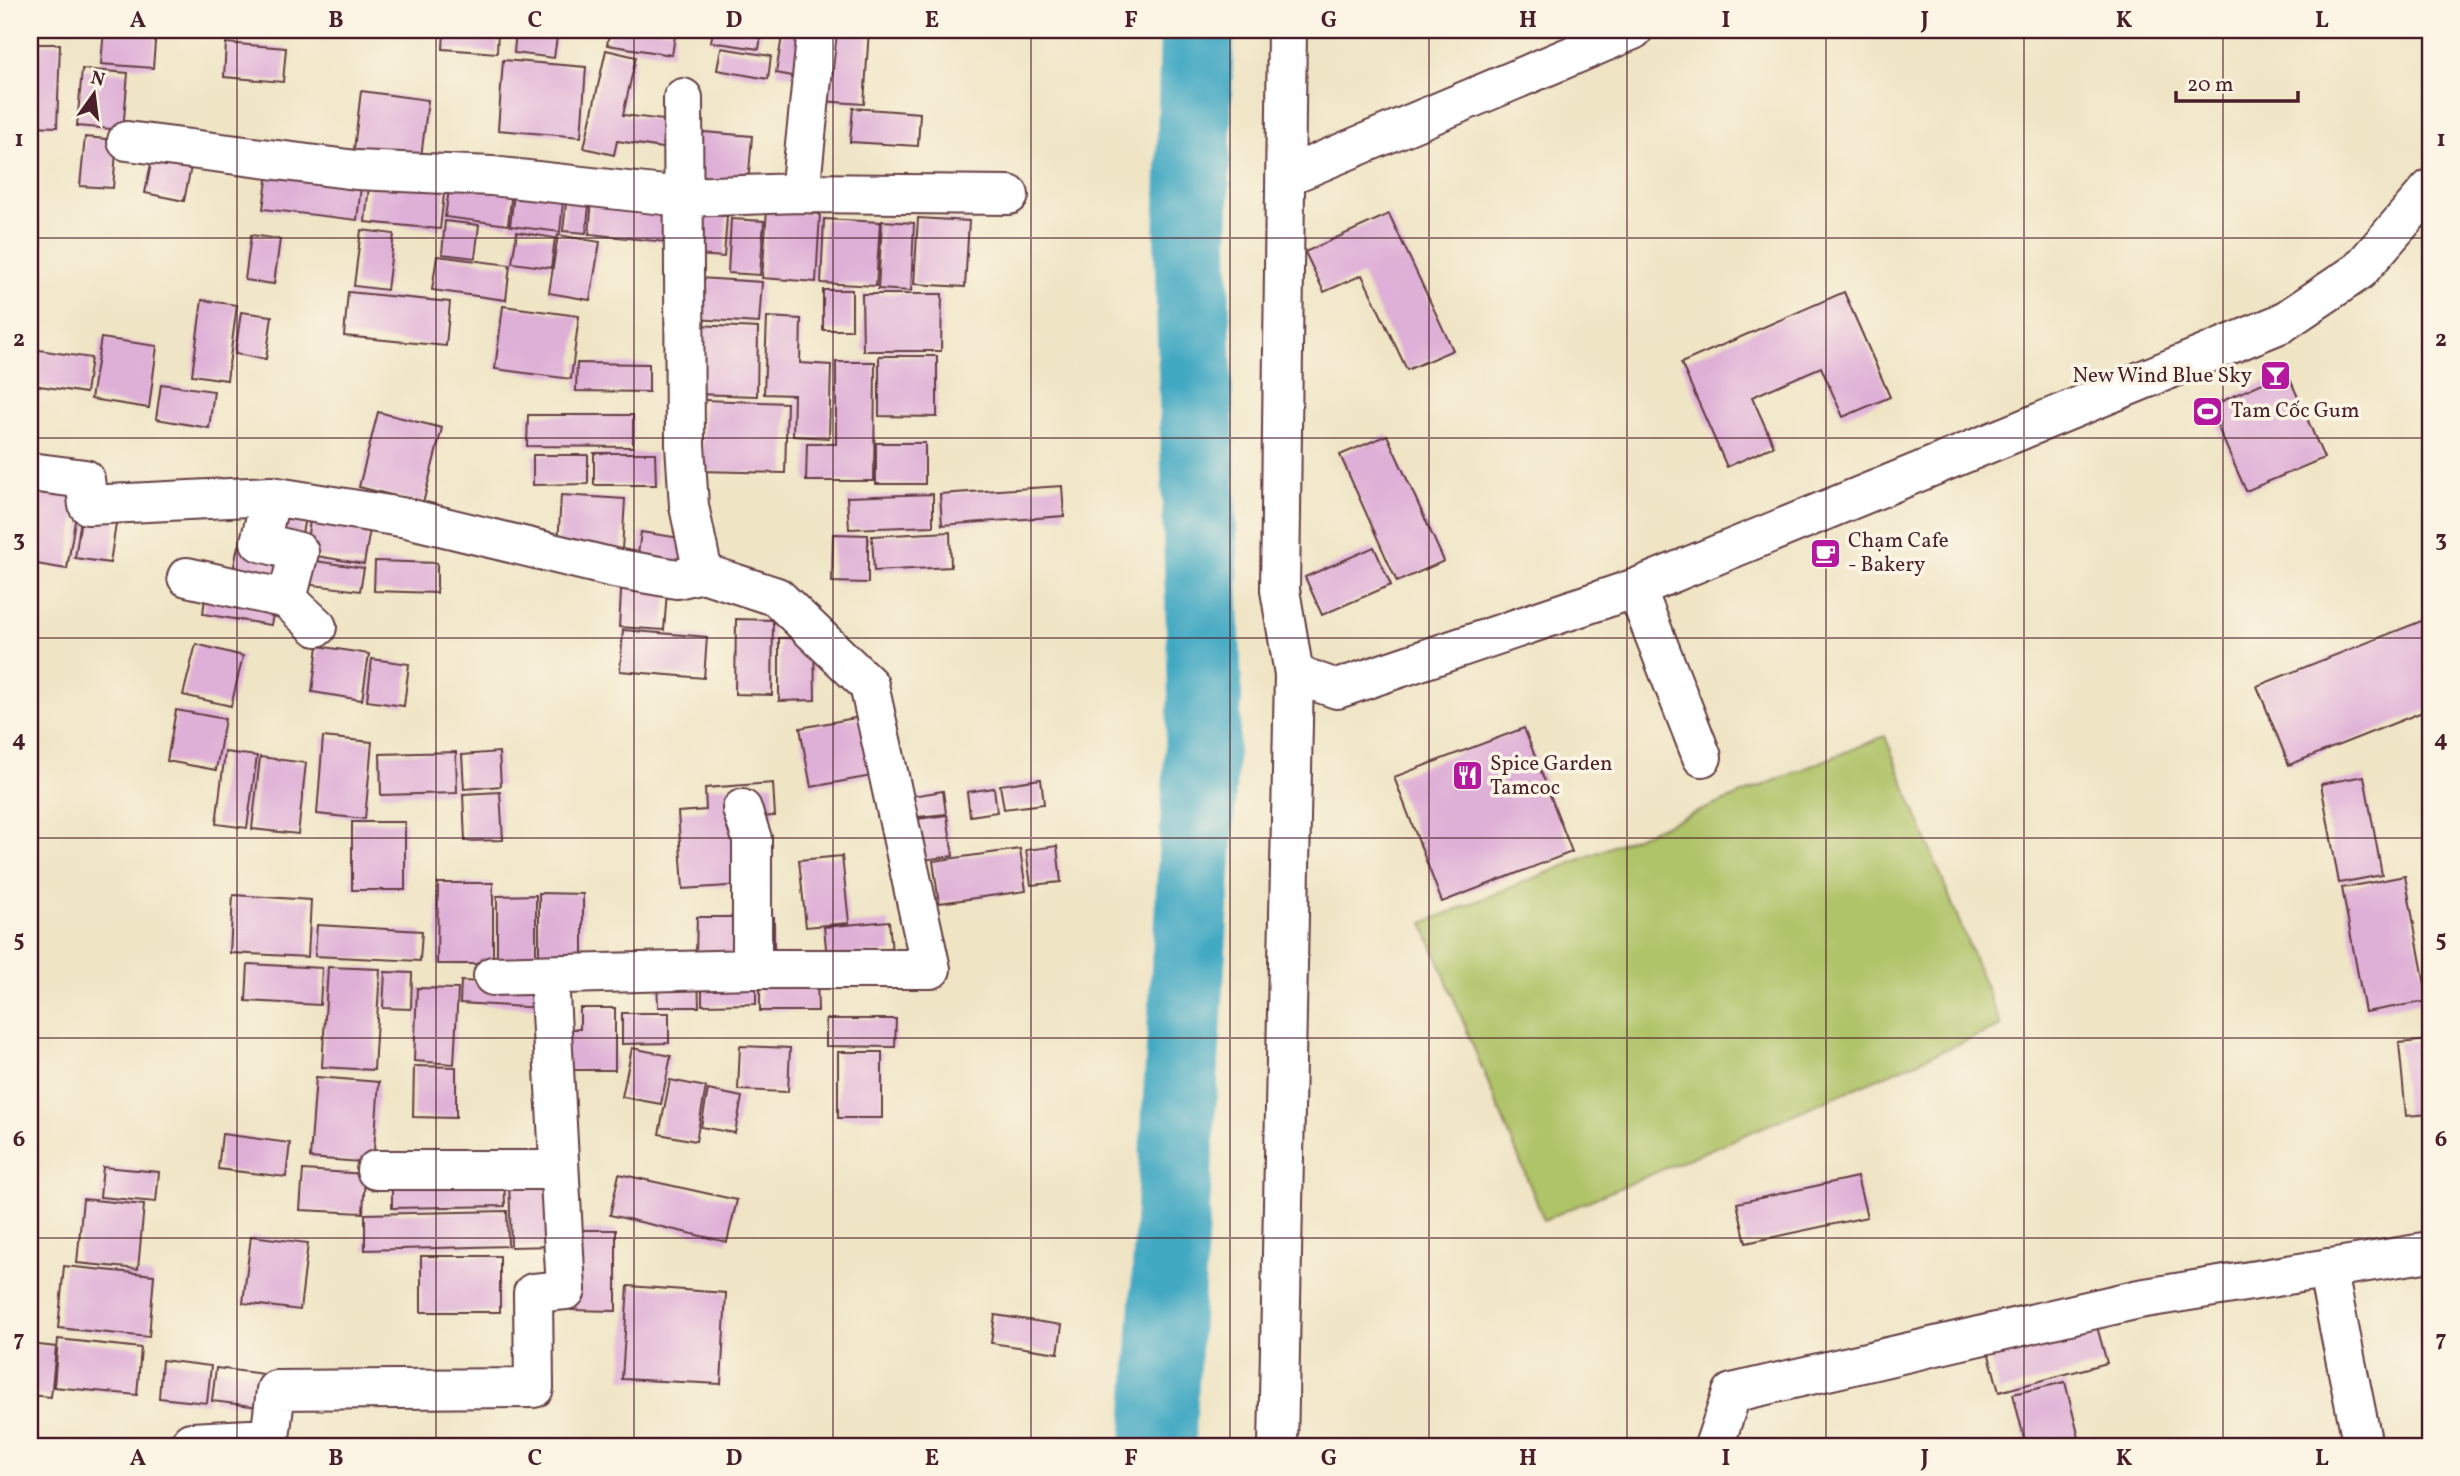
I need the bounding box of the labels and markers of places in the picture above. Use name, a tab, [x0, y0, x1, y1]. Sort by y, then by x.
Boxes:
bar icon: New Wind Blue Sky	[2258, 359, 2292, 393]
place label: New Wind Blue Sky	[2072, 362, 2253, 391]
sports icon: Tam Cốc Gum	[2191, 394, 2225, 428]
place label: Tam Cốc Gum	[2231, 397, 2360, 426]
place label: Chạm Cafe - Bakery	[1848, 527, 1949, 580]
cafe icon: Chạm Cafe - Bakery	[1808, 536, 1842, 570]
place label: Spice Garden Tamcoc	[1490, 750, 1612, 803]
restaurant icon: Spice Garden Tamcoc	[1450, 759, 1484, 793]

